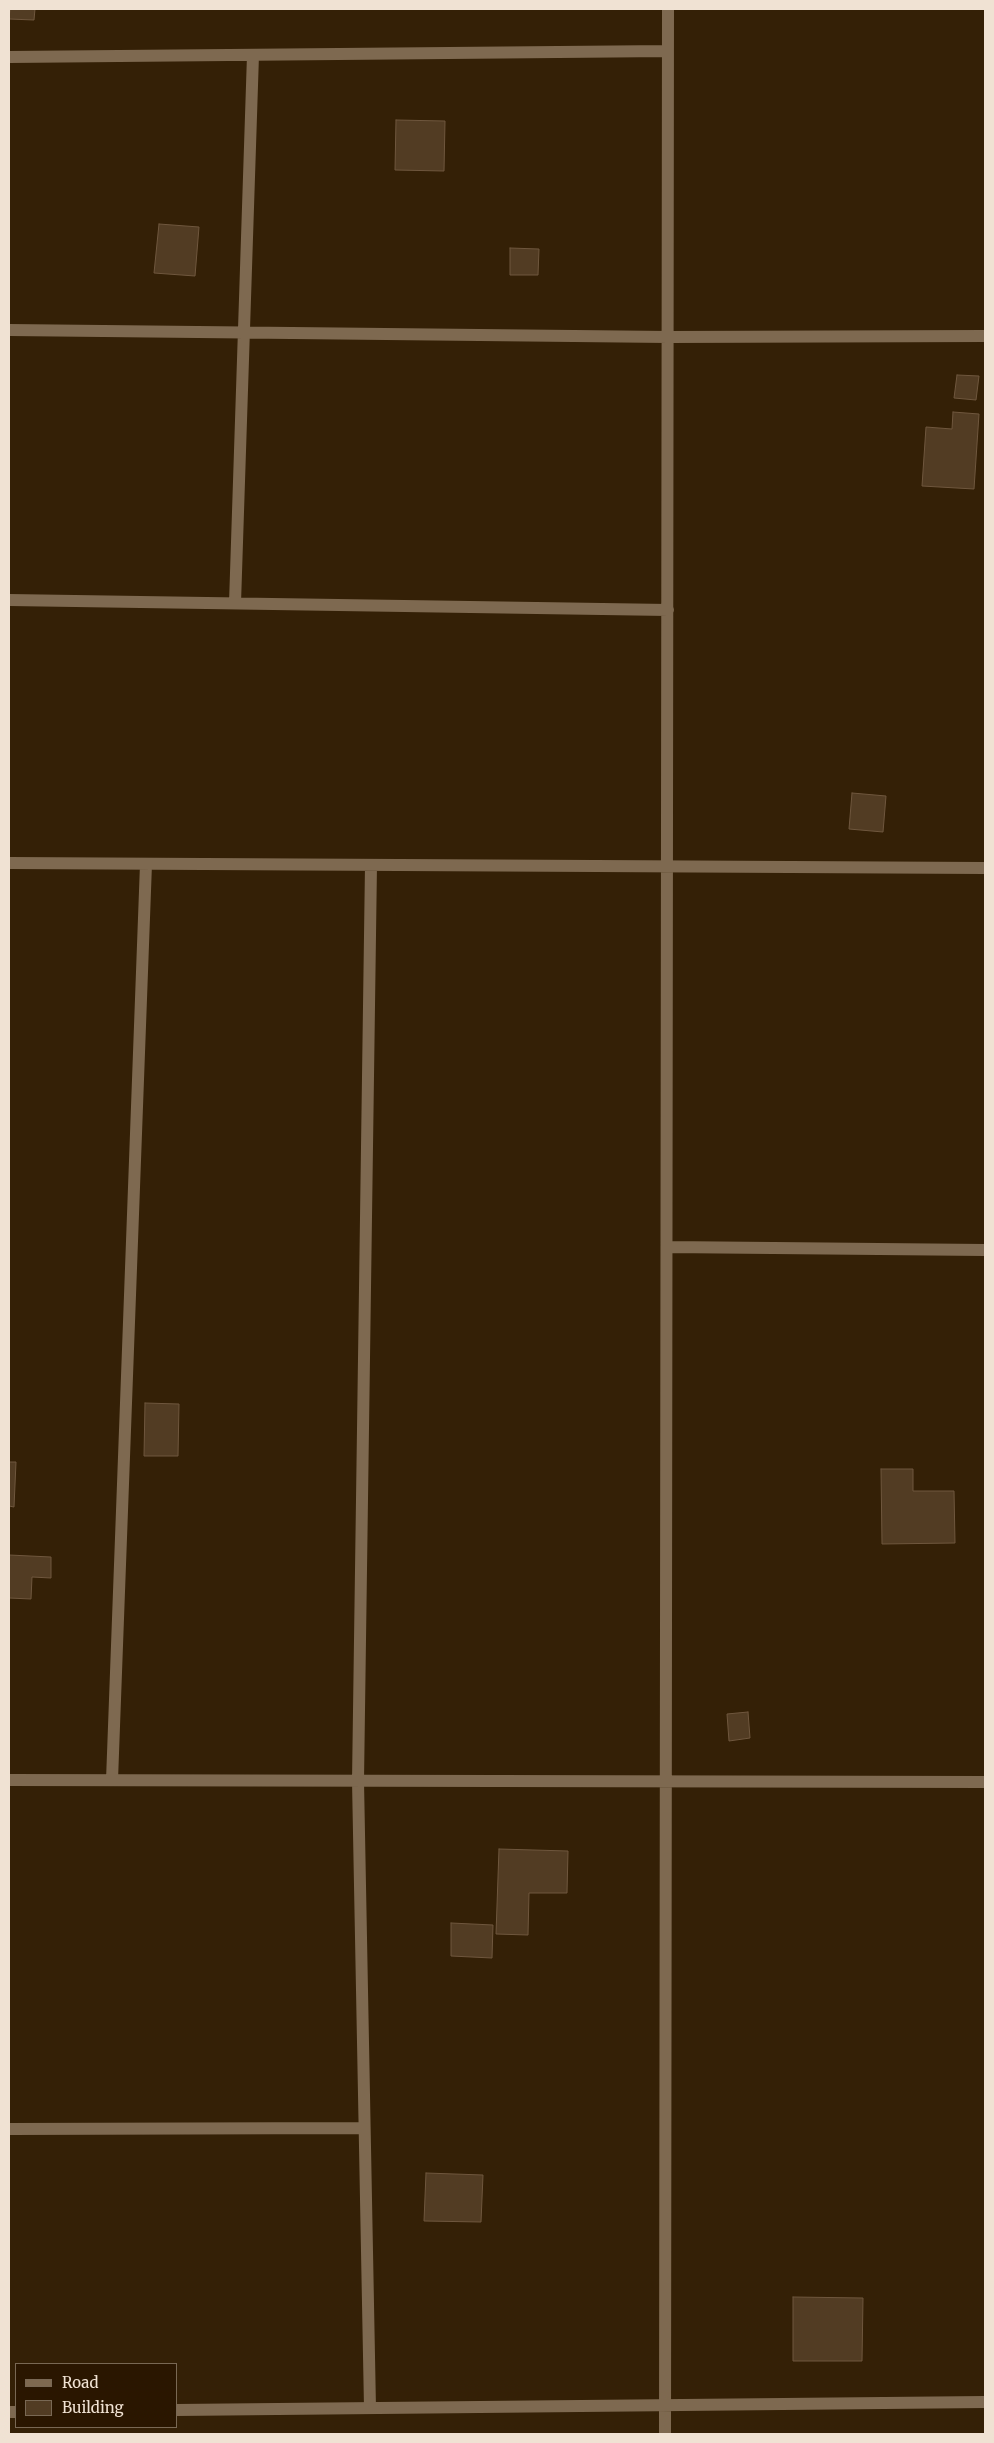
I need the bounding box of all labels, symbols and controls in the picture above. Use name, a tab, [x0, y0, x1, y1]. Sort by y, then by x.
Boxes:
legend	[15, 2363, 178, 2428]
text: Road	[62, 2373, 98, 2392]
text: Building	[62, 2398, 124, 2417]

